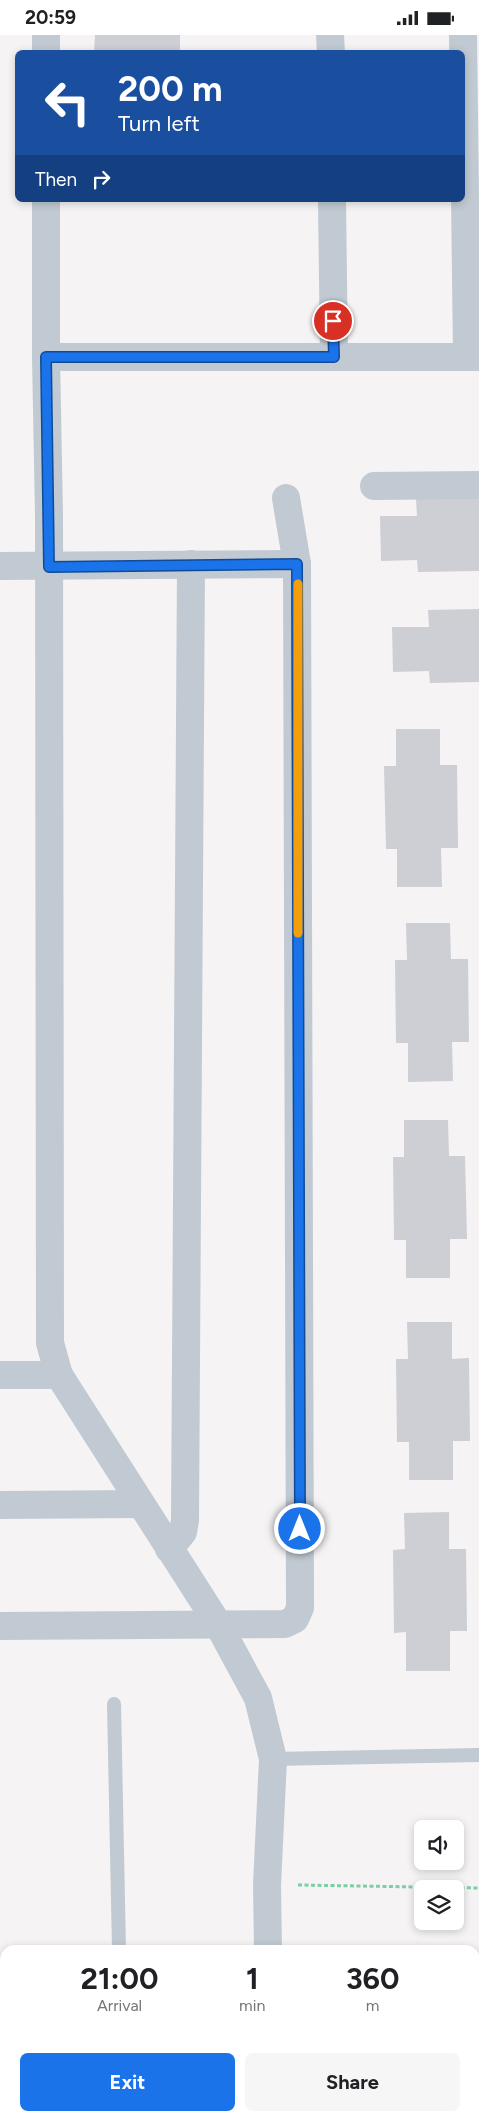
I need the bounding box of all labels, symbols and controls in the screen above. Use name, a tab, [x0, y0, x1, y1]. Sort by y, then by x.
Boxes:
text: 20:59	[25, 6, 76, 29]
text: 200 m	[118, 68, 222, 110]
icon: left	[35, 70, 100, 135]
text: Turn left	[118, 110, 200, 137]
icon: right	[87, 165, 115, 193]
text: Then	[35, 168, 77, 191]
pin	[312, 300, 354, 342]
icon: arrive	[319, 307, 347, 335]
position arrow	[273, 1502, 325, 1554]
map controls	[414, 1820, 464, 1930]
button: sound	[414, 1820, 464, 1870]
button: layers	[414, 1880, 464, 1930]
text: 21:00	[81, 1960, 159, 1997]
text: 1	[246, 1960, 259, 1997]
text: 360	[346, 1960, 399, 1997]
text: Arrival	[97, 1996, 142, 2015]
text: min	[239, 1996, 265, 2015]
text: m	[366, 1996, 379, 2015]
button: Exit	[20, 2053, 235, 2111]
button: Share	[245, 2053, 460, 2111]

